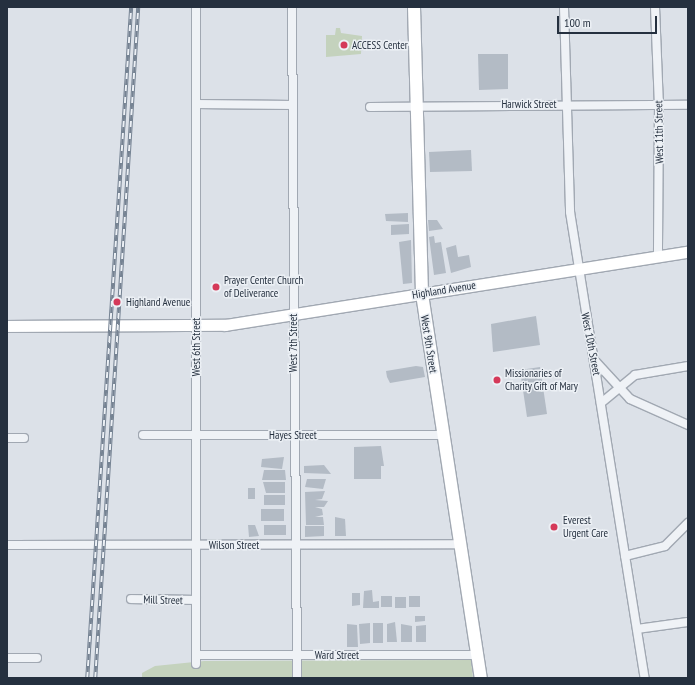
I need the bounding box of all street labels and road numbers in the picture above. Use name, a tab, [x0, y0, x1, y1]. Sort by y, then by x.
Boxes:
street label: Harwick Street	[501, 97, 557, 111]
street label: West 11th Street	[652, 100, 666, 164]
street label: Highland Avenue	[411, 278, 477, 302]
street label: West 10th Street	[578, 312, 604, 376]
street label: West 7th Street	[286, 314, 300, 372]
street label: West 9th Street	[418, 314, 440, 374]
street label: West 6th Street	[189, 318, 203, 376]
street label: Hayes Street	[269, 428, 317, 442]
street label: Wilson Street	[209, 538, 259, 552]
street label: Mill Street	[143, 593, 183, 607]
street label: Ward Street	[315, 648, 359, 662]

